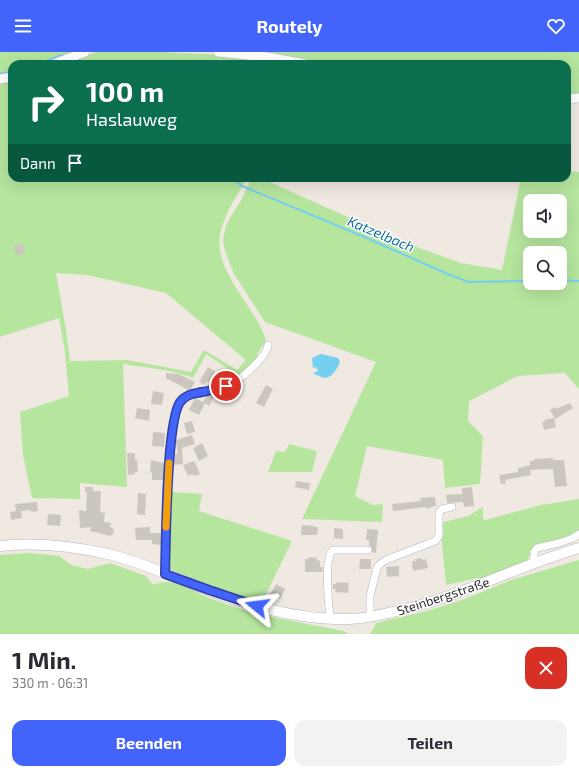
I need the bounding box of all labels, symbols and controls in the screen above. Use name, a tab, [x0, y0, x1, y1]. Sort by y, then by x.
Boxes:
icon: menu	[12, 15, 34, 37]
text: Routely	[256, 15, 323, 37]
icon: heart	[545, 15, 567, 37]
text: 100 m	[86, 74, 164, 108]
icon: right	[20, 76, 72, 128]
text: Haslauweg	[86, 108, 177, 130]
icon: arrive	[64, 152, 86, 174]
text: Dann	[20, 154, 56, 172]
map controls	[523, 194, 567, 290]
button: sound	[523, 194, 567, 238]
water label: Katzelbach	[345, 212, 417, 255]
button: search	[523, 246, 567, 290]
pin	[209, 369, 243, 403]
icon: arrive	[215, 375, 237, 397]
street label: Steinbergstraße	[395, 573, 491, 619]
position arrow	[236, 585, 278, 627]
text: 1 Min.	[12, 645, 76, 674]
button: close	[525, 647, 567, 689]
text: 330 m · 06:31	[12, 675, 88, 691]
button: Beenden	[12, 720, 286, 766]
button: Teilen	[294, 720, 567, 766]

